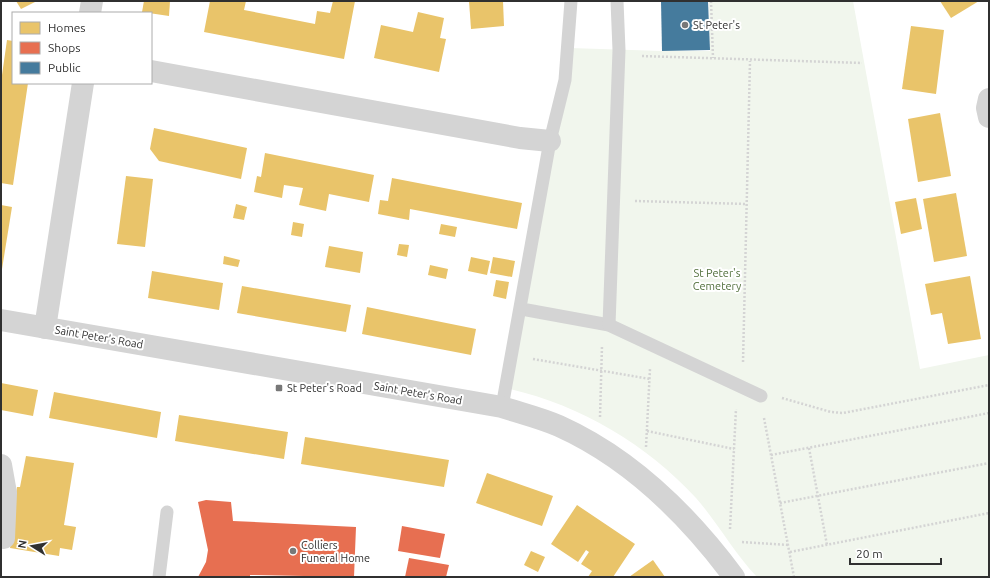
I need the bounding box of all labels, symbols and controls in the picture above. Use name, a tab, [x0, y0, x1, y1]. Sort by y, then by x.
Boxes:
legend	[12, 12, 152, 84]
place label: St Peter's	[693, 19, 740, 31]
marker: St Peter's	[680, 20, 690, 30]
text: Homes	[48, 21, 86, 34]
text: Shops	[48, 41, 80, 54]
text: Public	[48, 61, 81, 74]
park label: St Peter's Cemetery	[693, 267, 742, 292]
street label: Saint Peter's Road	[54, 323, 144, 351]
street label: Saint Peter's Road	[373, 379, 463, 407]
place label: St Peter's Road	[287, 382, 362, 394]
marker: St Peter's Road	[274, 383, 284, 393]
north arrow	[12, 526, 52, 566]
text: N	[16, 539, 29, 549]
place label: Colliers Funeral Home	[301, 539, 370, 564]
scale bar	[850, 540, 941, 566]
marker: Colliers Funeral Home	[288, 546, 298, 556]
text: 20 m	[856, 547, 883, 560]

